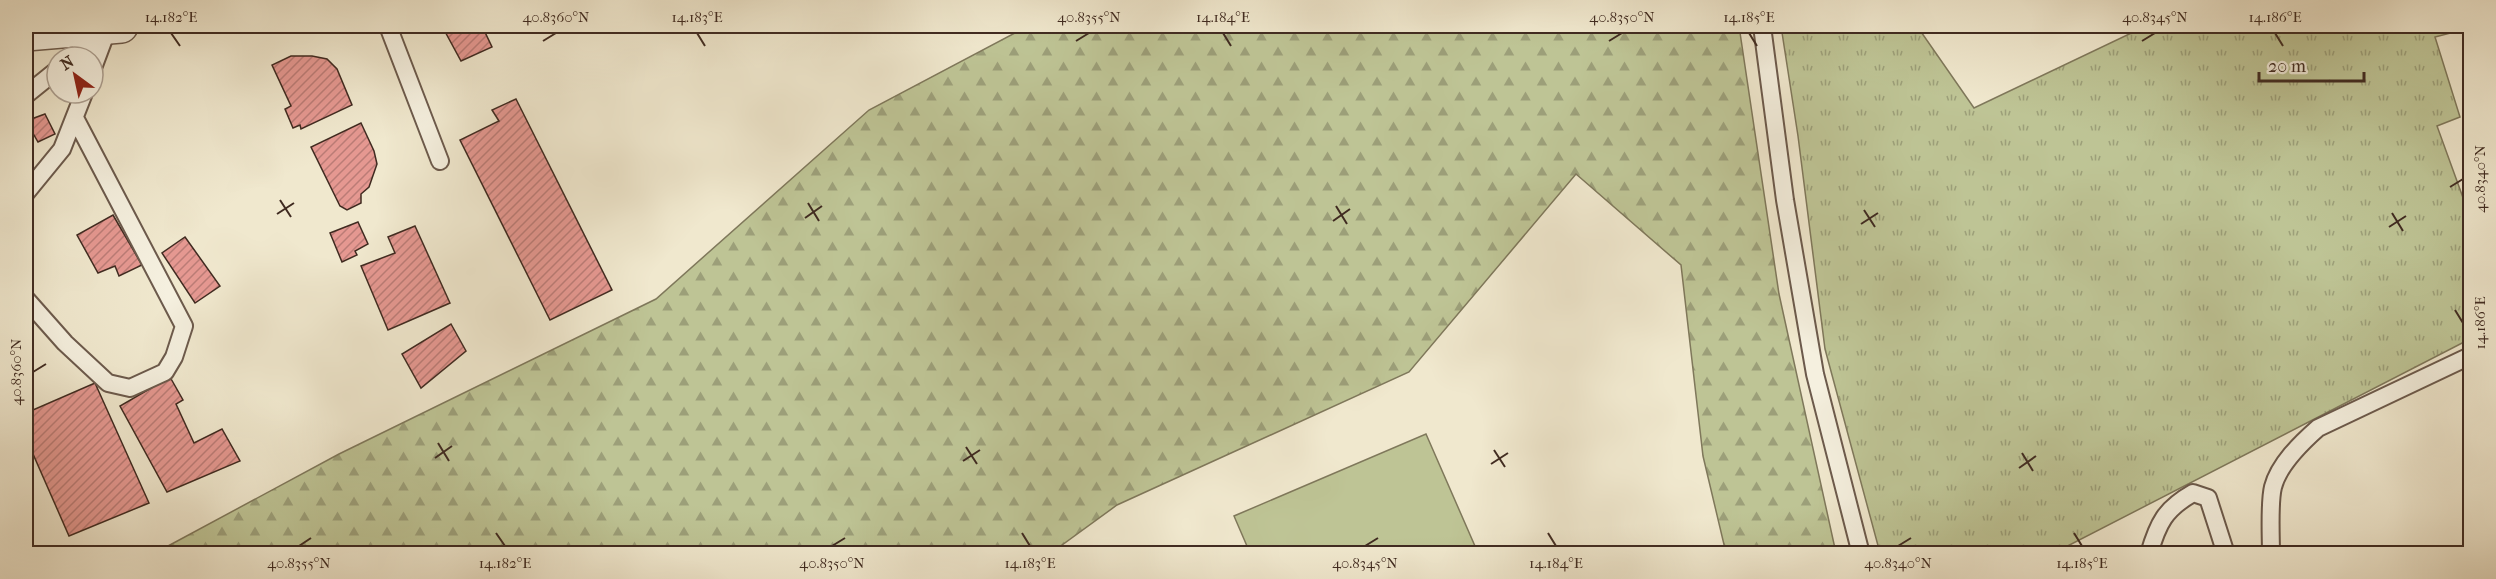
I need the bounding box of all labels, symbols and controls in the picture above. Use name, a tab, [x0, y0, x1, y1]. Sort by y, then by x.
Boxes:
text: 14.182°E	[145, 8, 197, 26]
text: 40.8360°N	[523, 8, 590, 26]
text: 14.183°E	[671, 8, 723, 26]
text: 40.8355°N	[1057, 8, 1121, 26]
text: 14.184°E	[1196, 8, 1250, 26]
text: 40.8350°N	[1589, 8, 1655, 26]
text: 14.185°E	[1723, 8, 1775, 26]
text: 40.8345°N	[2122, 8, 2188, 26]
text: 14.186°E	[2248, 8, 2302, 26]
north arrow	[45, 45, 105, 105]
scale bar	[2259, 45, 2364, 83]
text: N	[57, 51, 78, 74]
text: 20 m	[2268, 56, 2306, 77]
text: 40.8340°N	[2471, 145, 2489, 213]
text: 14.186°E	[2471, 296, 2489, 350]
text: 40.8360°N	[7, 338, 25, 405]
text: 40.8355°N	[267, 554, 331, 572]
text: 14.182°E	[479, 554, 531, 572]
text: 40.8350°N	[799, 554, 865, 572]
text: 14.183°E	[1004, 554, 1056, 572]
text: 40.8345°N	[1332, 554, 1398, 572]
text: 14.184°E	[1529, 554, 1583, 572]
text: 40.8340°N	[1864, 554, 1932, 572]
text: 14.185°E	[2056, 554, 2108, 572]

